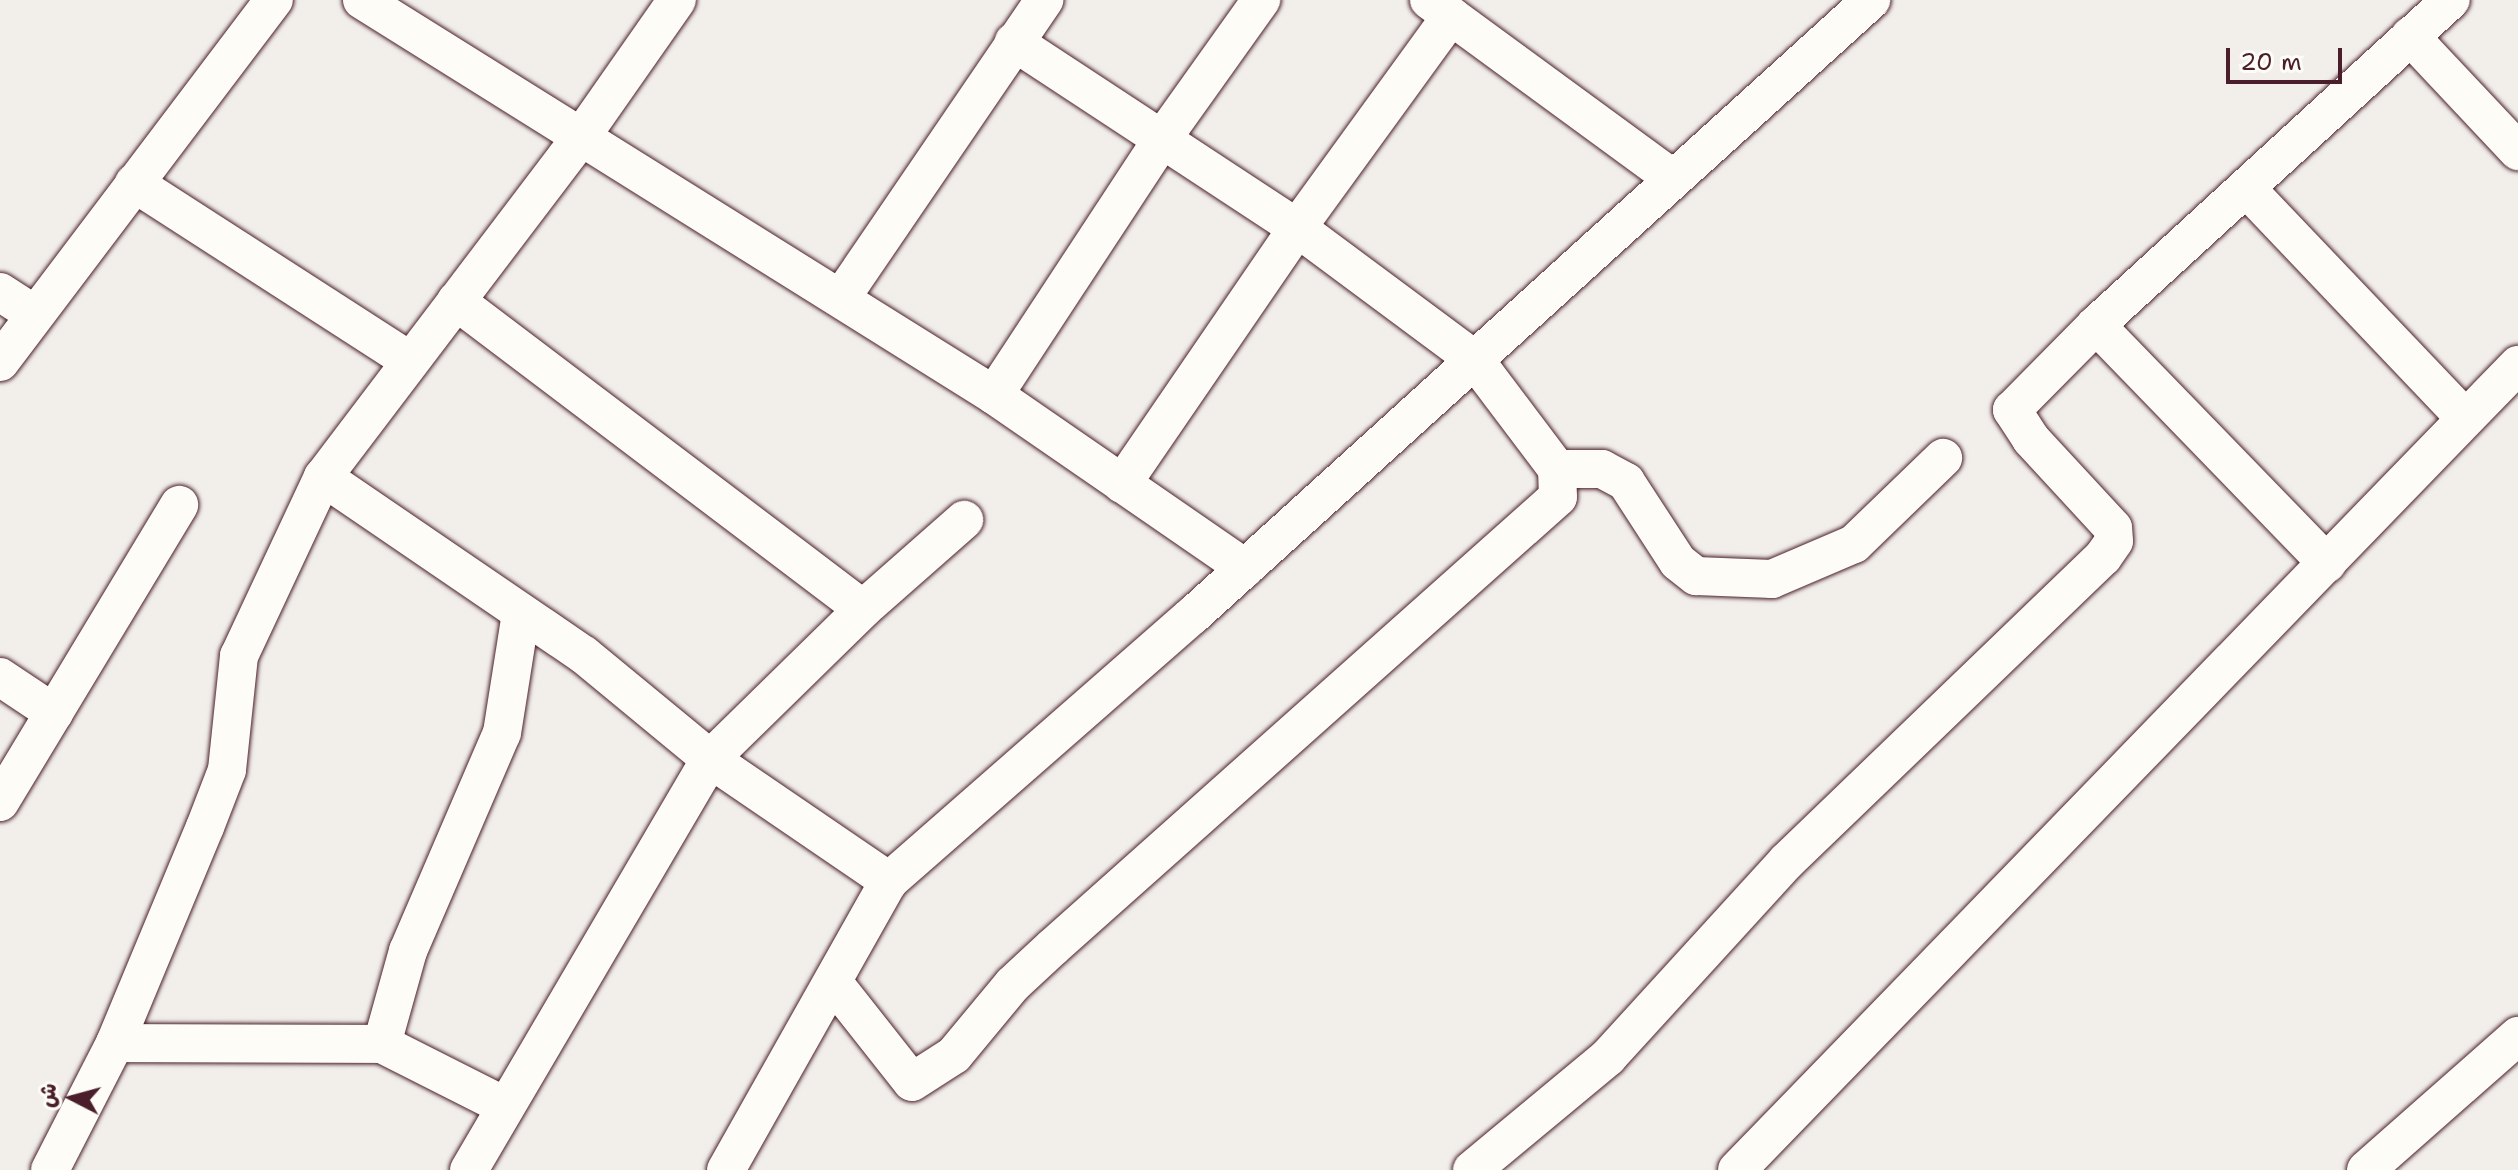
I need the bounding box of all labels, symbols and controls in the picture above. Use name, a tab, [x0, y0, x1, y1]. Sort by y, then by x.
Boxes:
scale bar	[2230, 32, 2346, 82]
text: 20 m	[2240, 46, 2302, 78]
north arrow	[32, 1058, 112, 1138]
text: ش	[32, 1082, 63, 1109]

